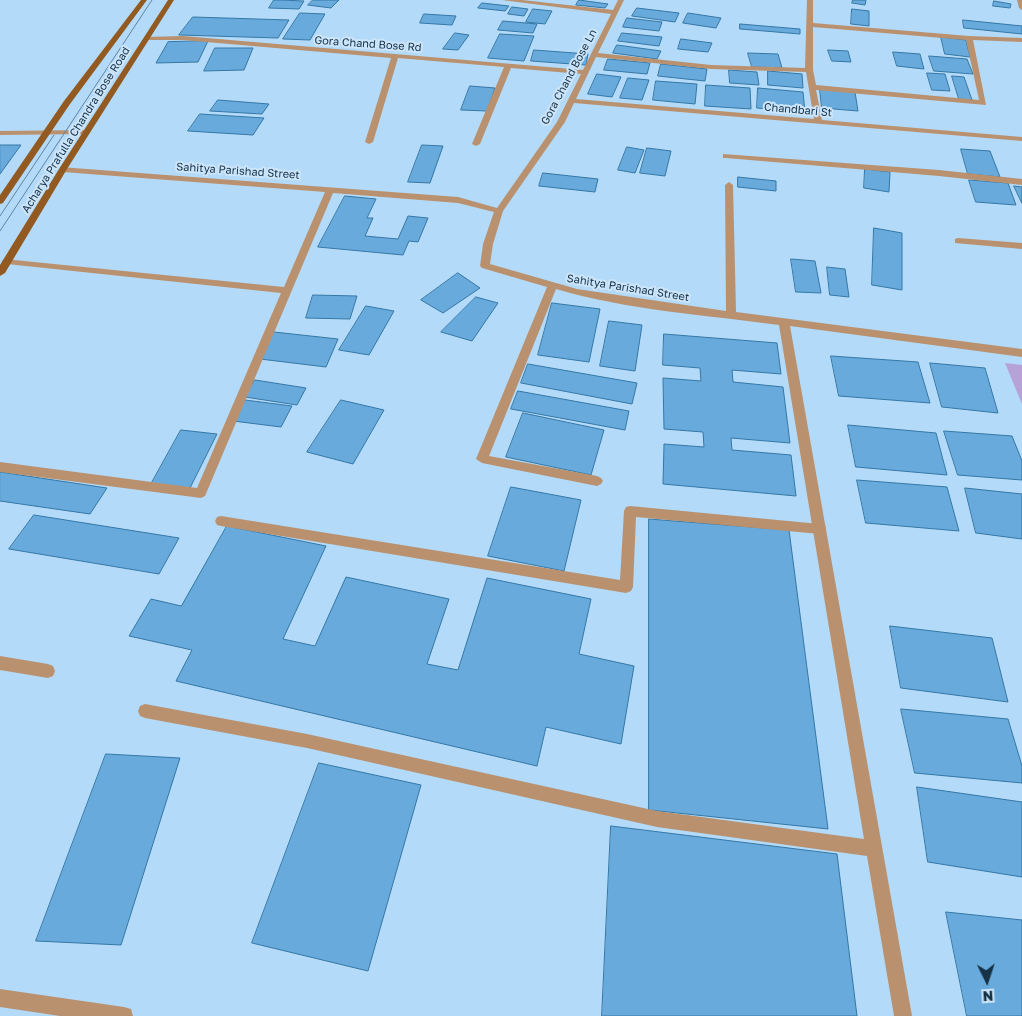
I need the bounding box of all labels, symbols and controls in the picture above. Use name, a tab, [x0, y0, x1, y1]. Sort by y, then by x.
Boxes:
street label: Gora Chand Bose Ln	[538, 27, 600, 127]
street label: Gora Chand Bose Rd	[314, 34, 422, 54]
street label: Acharya Prafulla Chandra Bose Road	[19, 45, 133, 215]
street label: Chandbari St	[763, 100, 833, 120]
street label: Sahitya Parishad Street	[176, 160, 300, 182]
street label: Sahitya Parishad Street	[566, 272, 690, 304]
north arrow	[962, 956, 1012, 1006]
text: N	[982, 988, 994, 1005]

